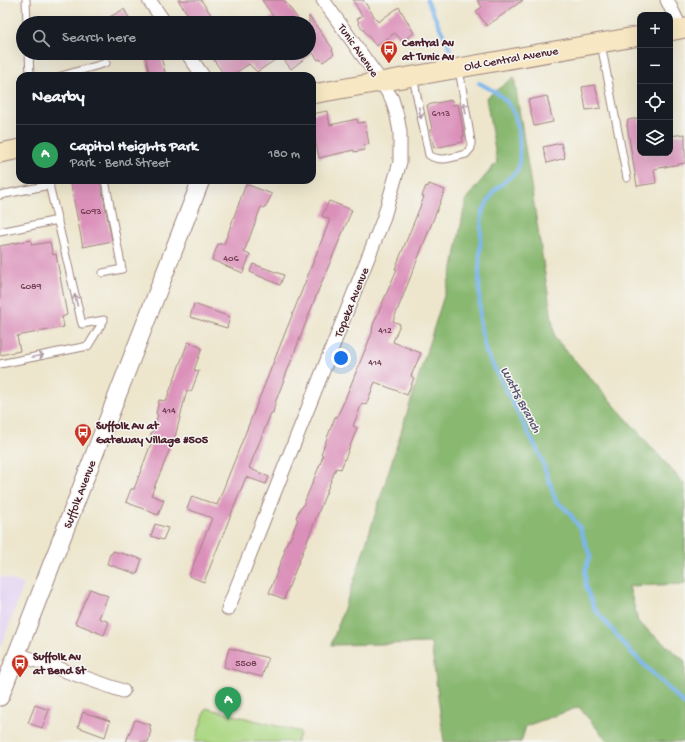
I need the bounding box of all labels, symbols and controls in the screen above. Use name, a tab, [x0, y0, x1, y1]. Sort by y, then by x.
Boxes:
map controls	[637, 12, 673, 156]
button: +	[637, 12, 673, 48]
search box	[16, 16, 316, 60]
street label: Tunic Avenue	[333, 21, 381, 81]
icon: search	[30, 27, 52, 49]
text: Search here	[62, 29, 136, 47]
place label: Central Av at Tunic Av	[401, 37, 455, 65]
bus stop icon: Central Av at Tunic Av	[379, 39, 399, 64]
street label: Old Central Avenue	[463, 45, 560, 75]
button: −	[637, 48, 673, 84]
button: locate	[637, 84, 673, 120]
text: Nearby	[32, 88, 85, 108]
one-way arrow	[461, 102, 469, 115]
one-way arrow	[417, 106, 425, 119]
house number: 6113	[432, 108, 450, 120]
button: layers	[637, 120, 673, 156]
text: Capitol Heights Park	[70, 138, 198, 156]
text: A	[41, 147, 49, 162]
text: 180 m	[268, 147, 300, 162]
text: Park · Bend Street	[70, 156, 170, 171]
house number: 6093	[81, 206, 101, 218]
house number: 406	[223, 253, 240, 265]
street label: Topeka Avenue	[332, 265, 373, 341]
house number: 6089	[20, 281, 42, 293]
one-way arrow	[72, 294, 80, 307]
house number: 412	[378, 325, 392, 337]
your location	[331, 348, 351, 368]
one-way arrow	[31, 352, 44, 360]
house number: 414	[368, 357, 382, 369]
water label: Watts Branch	[496, 365, 544, 437]
house number: 414	[162, 405, 176, 417]
place label: Suffolk Av at Gateway Village #505	[96, 420, 209, 448]
bus stop icon: Suffolk Av at Gateway Village #505	[73, 422, 93, 447]
street label: Suffolk Avenue	[61, 458, 101, 531]
place label: Suffolk Av at Bend St	[32, 651, 87, 679]
bus stop icon: Suffolk Av at Bend St	[10, 653, 30, 678]
house number: 5508	[235, 658, 257, 670]
pin: A	[215, 687, 241, 720]

